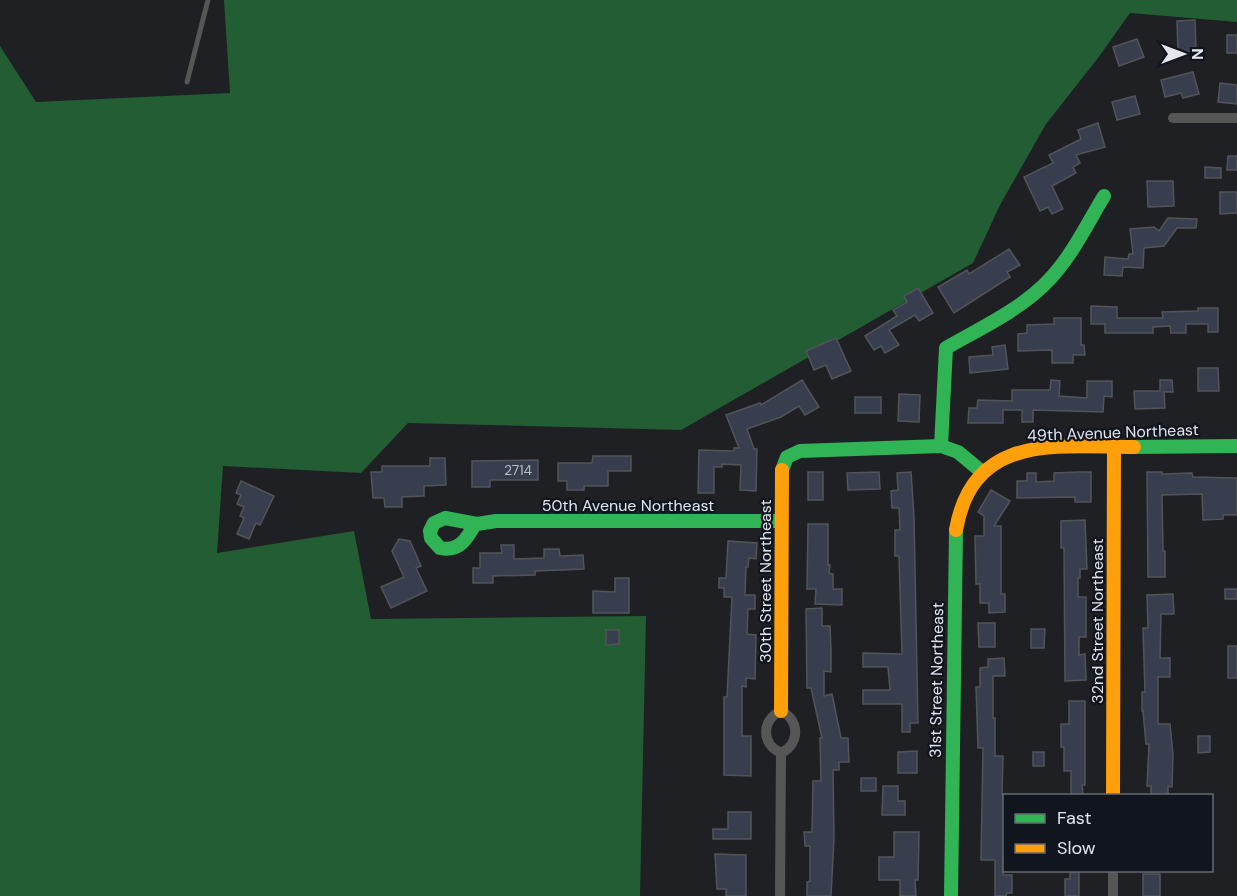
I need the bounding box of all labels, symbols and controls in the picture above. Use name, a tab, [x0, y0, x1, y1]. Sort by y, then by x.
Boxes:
north arrow	[1153, 24, 1213, 84]
text: N	[1187, 48, 1208, 60]
street label: 49th Avenue Northeast	[1027, 419, 1199, 446]
house number: 2714	[504, 461, 533, 479]
street label: 50th Avenue Northeast	[542, 495, 714, 516]
street label: 30th Street Northeast	[755, 499, 776, 663]
street label: 32nd Street Northeast	[1087, 538, 1108, 704]
street label: 31st Street Northeast	[925, 602, 948, 758]
legend	[1003, 794, 1213, 872]
text: Fast	[1057, 806, 1092, 830]
text: Slow	[1057, 836, 1096, 860]

